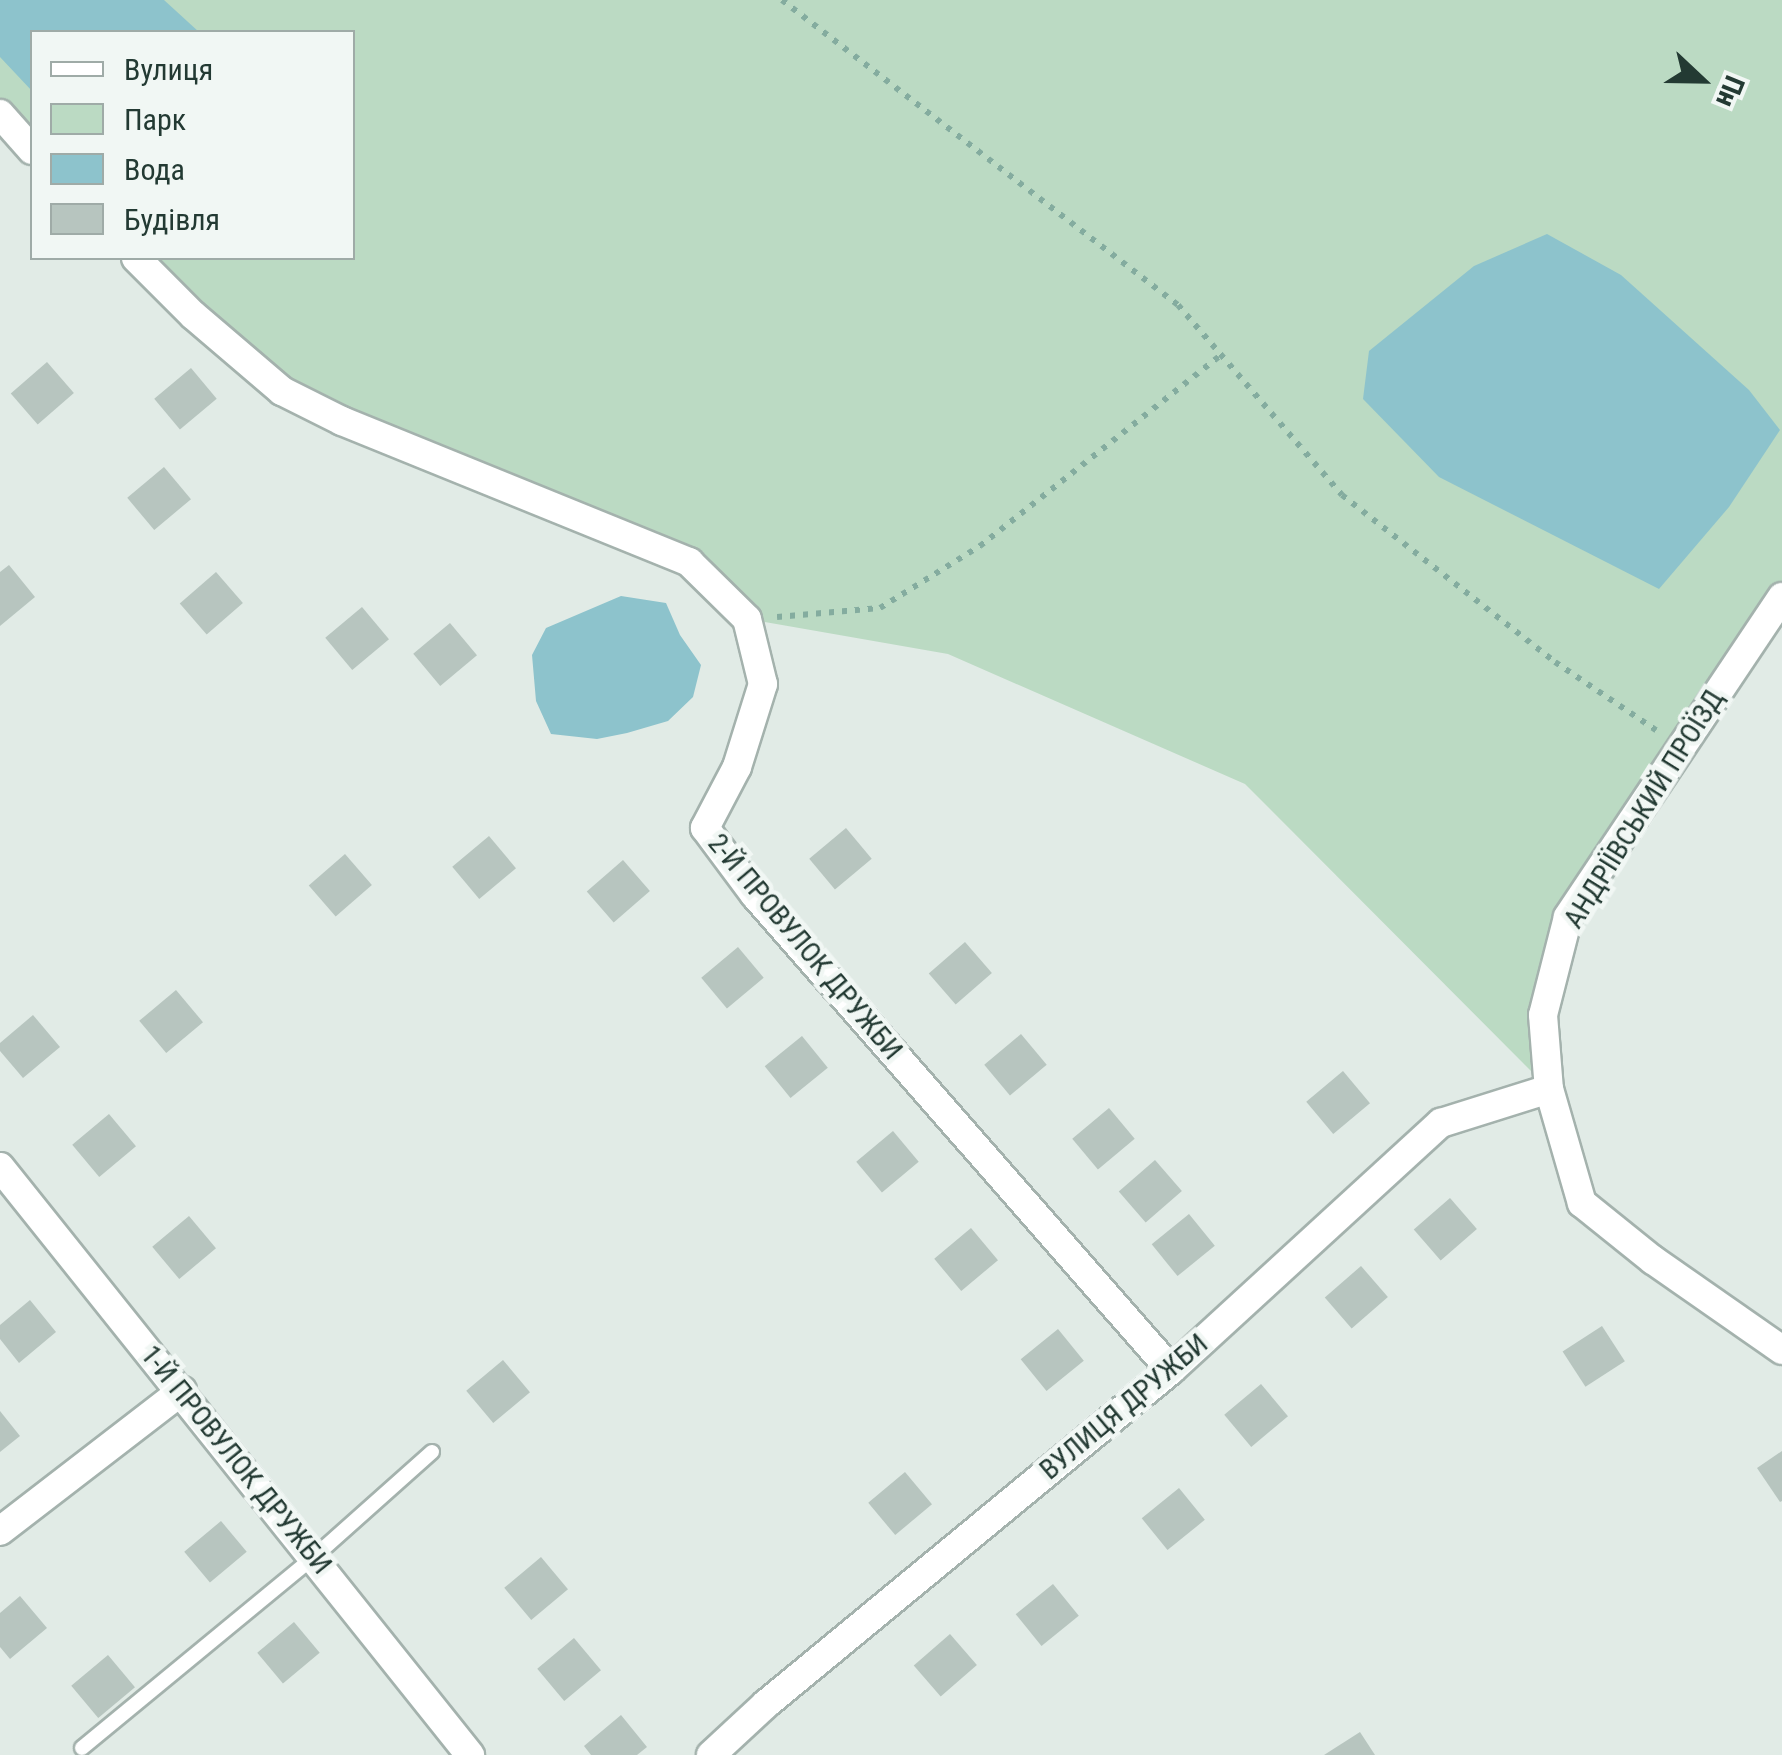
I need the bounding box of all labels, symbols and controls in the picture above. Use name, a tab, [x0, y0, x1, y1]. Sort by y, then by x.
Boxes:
legend	[30, 30, 355, 260]
north arrow	[1652, 30, 1752, 130]
text: Вулиця	[124, 52, 213, 87]
text: Пн	[1709, 71, 1751, 112]
text: Парк	[124, 102, 186, 137]
text: Вода	[124, 152, 185, 187]
text: Будівля	[124, 202, 220, 237]
street label: АНДРІЇВСЬКИЙ ПРОЇЗД	[1557, 684, 1731, 934]
street label: 2-Й ПРОВУЛОК ДРУЖБИ	[701, 827, 909, 1067]
street label: ВУЛИЦЯ ДРУЖБИ	[1033, 1327, 1215, 1487]
street label: 1-Й ПРОВУЛОК ДРУЖБИ	[133, 1339, 339, 1581]

